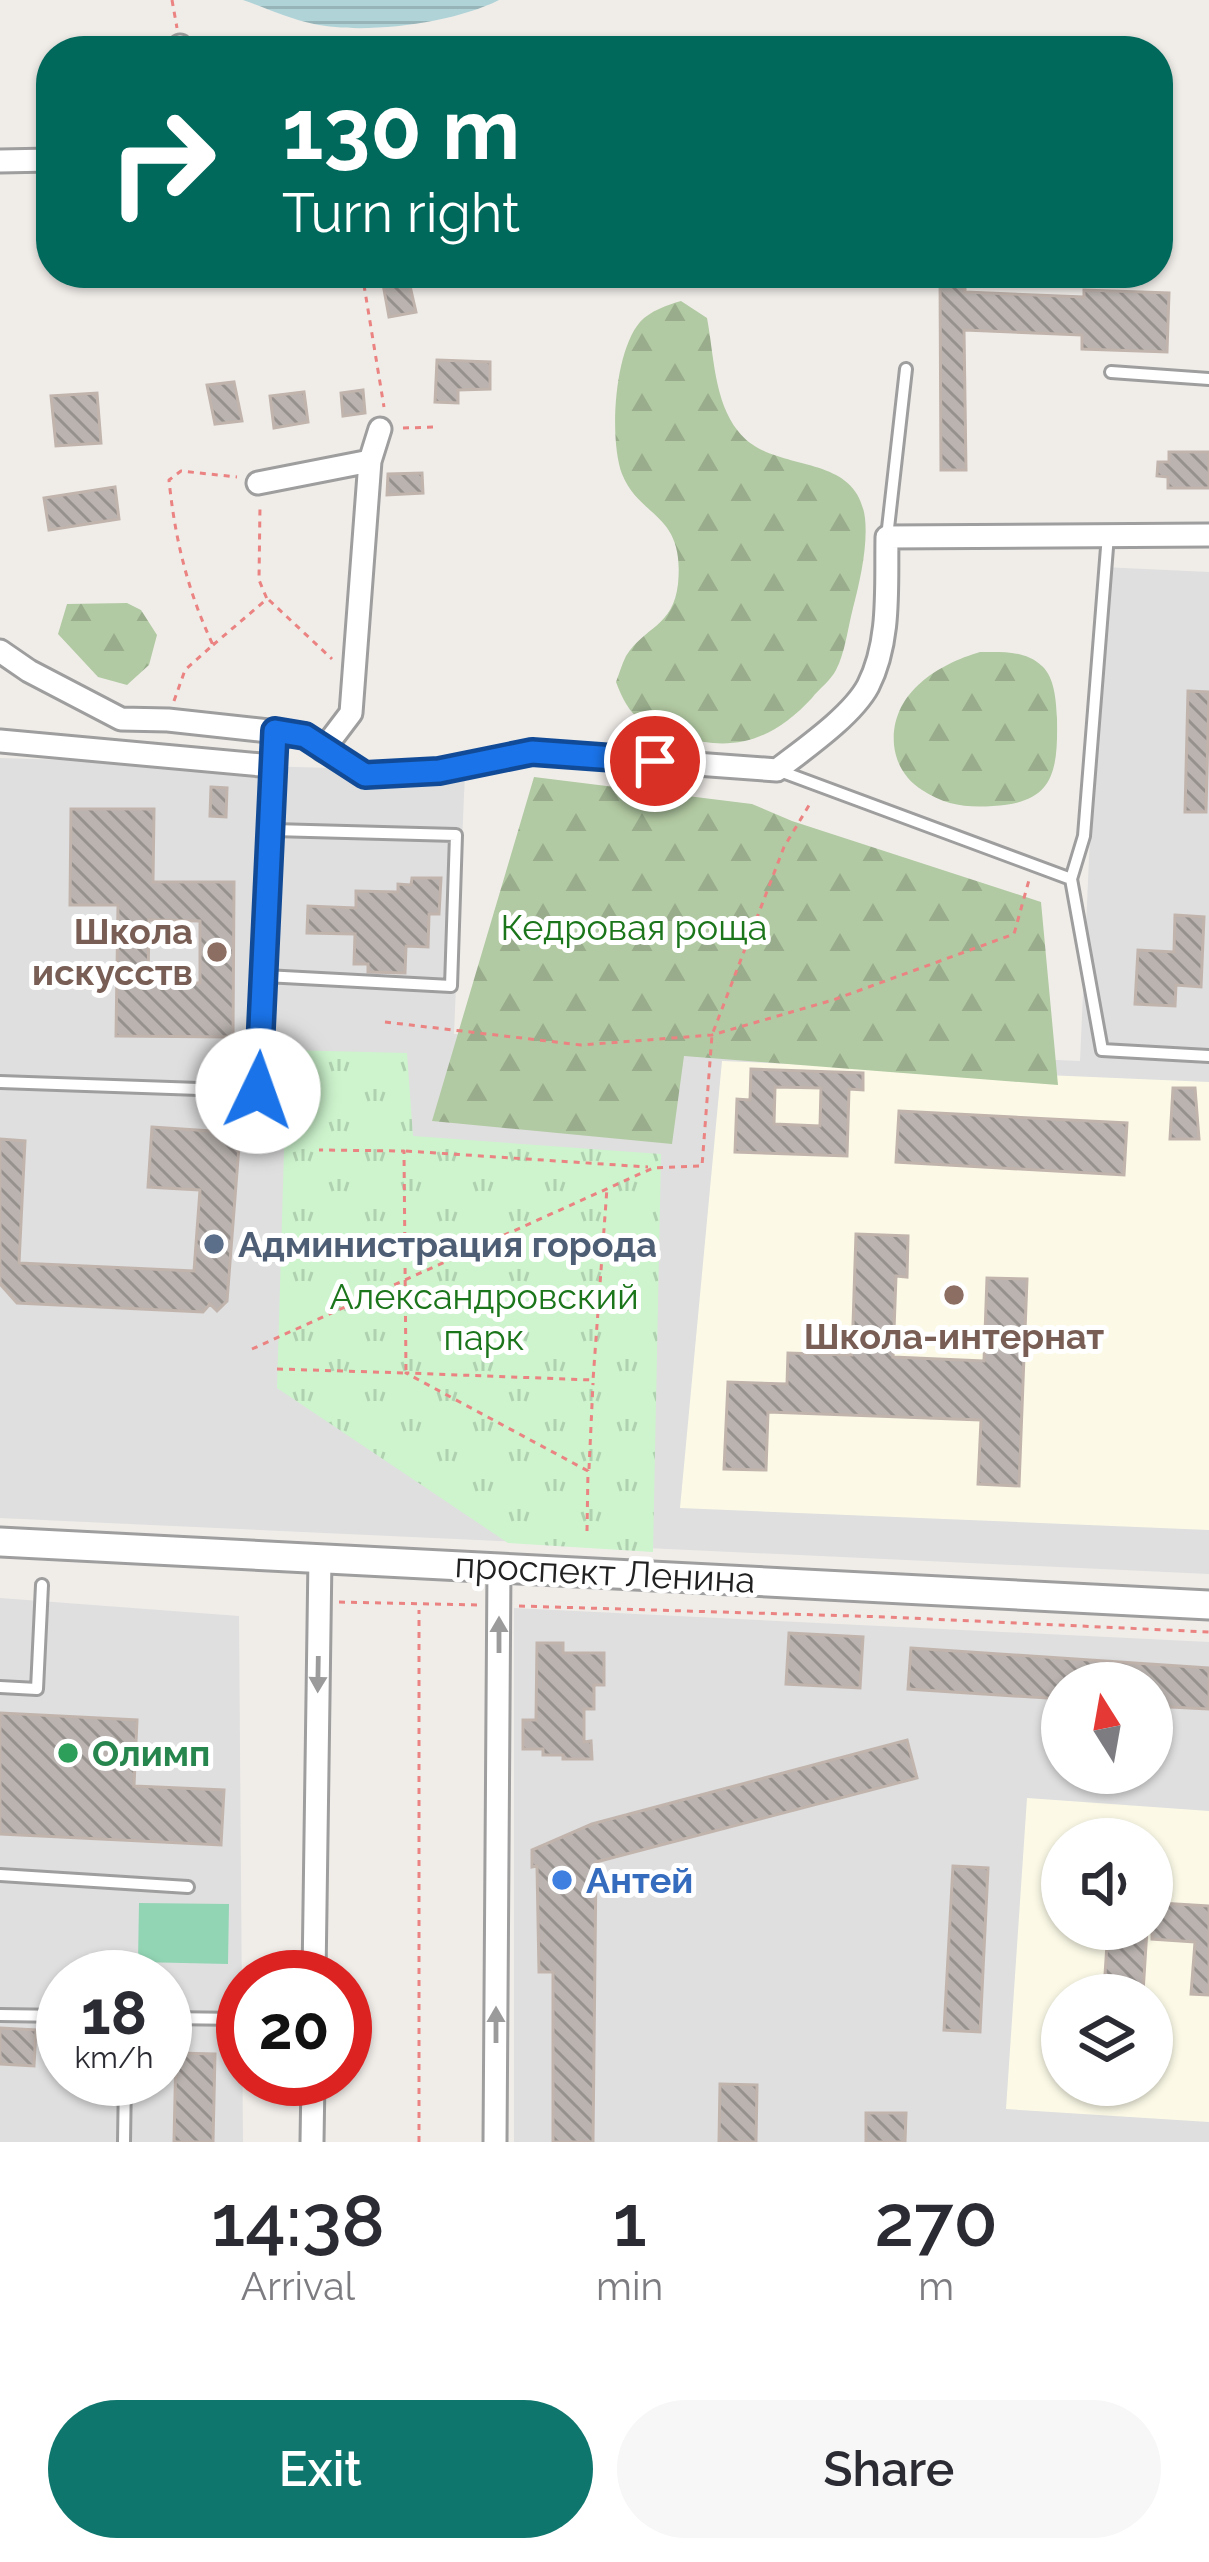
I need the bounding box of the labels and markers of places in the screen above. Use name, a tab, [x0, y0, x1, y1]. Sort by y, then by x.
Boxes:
pin	[604, 710, 706, 812]
place label: Школа искусcтв	[32, 910, 193, 993]
marker: Школа искусcтв	[204, 939, 230, 965]
place label: Администрация города	[238, 1223, 657, 1265]
marker: Администрация города	[201, 1231, 227, 1257]
marker: Школа-интернат	[941, 1282, 967, 1308]
place label: Школа-интернат	[804, 1315, 1104, 1357]
place label: Олимп	[92, 1732, 210, 1774]
marker: Олимп	[55, 1740, 81, 1766]
place label: Антей	[586, 1859, 693, 1901]
marker: Антей	[549, 1867, 575, 1893]

